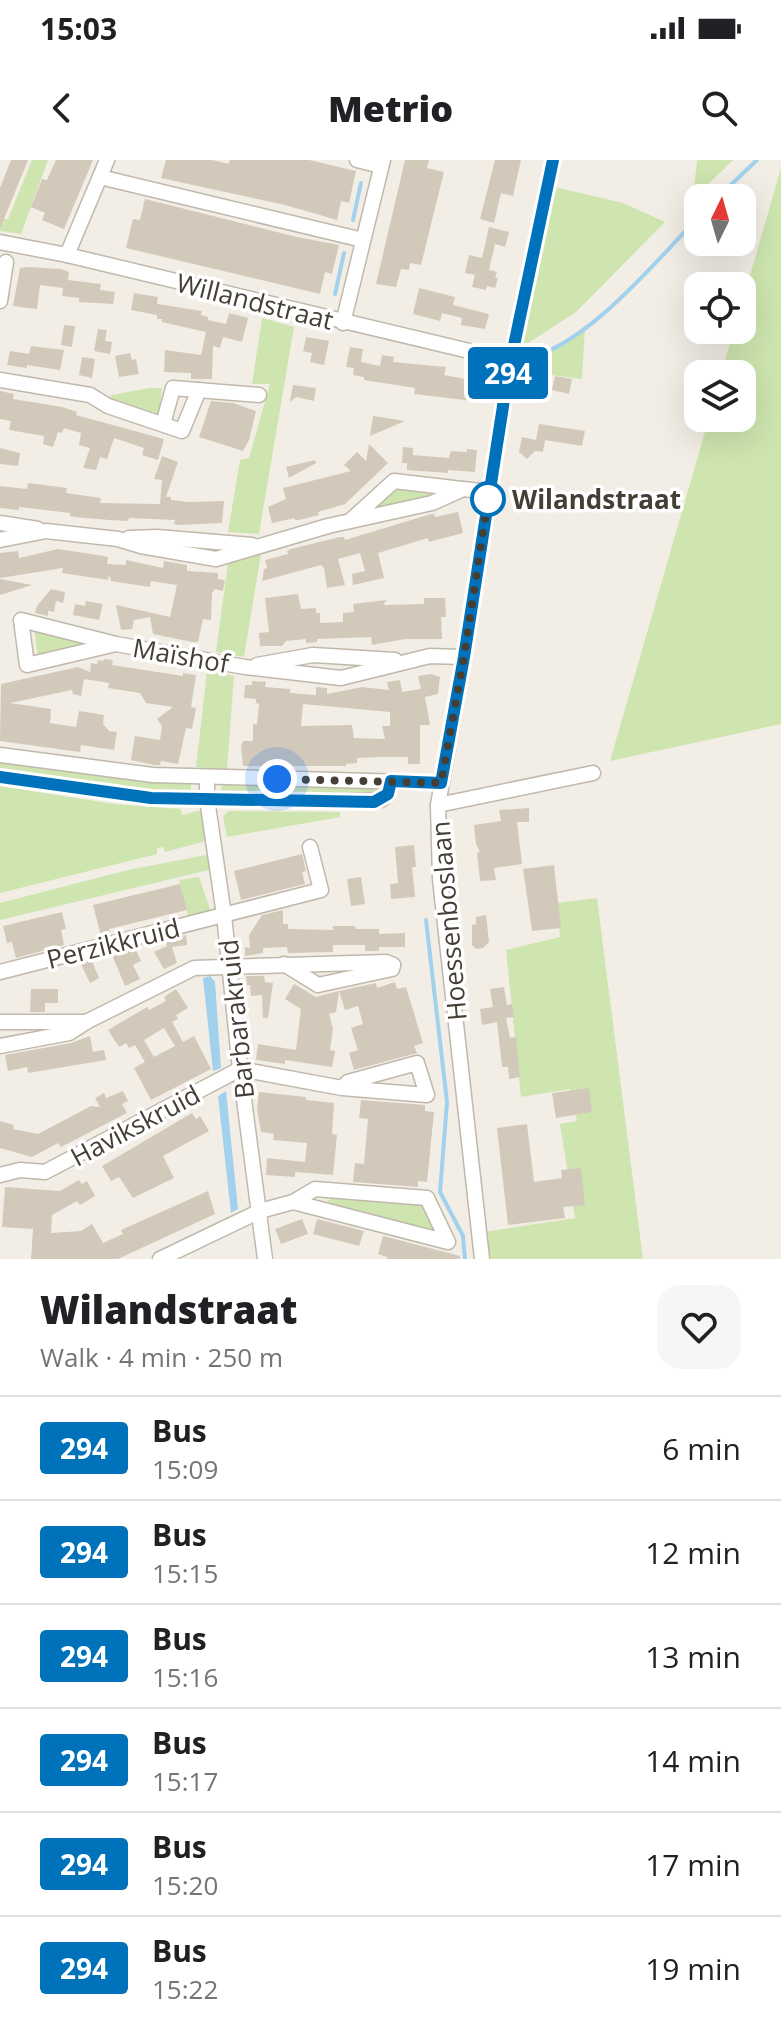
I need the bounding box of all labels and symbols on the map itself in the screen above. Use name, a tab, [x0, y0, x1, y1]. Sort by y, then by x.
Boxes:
north arrow	[684, 184, 756, 256]
street label: Willandstraat	[173, 264, 337, 338]
line badge: 294	[462, 347, 554, 399]
place label: Wilandstraat	[512, 481, 681, 517]
marker: Wilandstraat	[471, 482, 505, 516]
street label: Maïshof	[130, 629, 233, 681]
your location	[257, 759, 297, 799]
street label: Hoessenboslaan	[421, 820, 475, 1022]
street label: Perzikkruid	[43, 909, 183, 977]
street label: Barbarakruid	[210, 938, 262, 1100]
street label: Havikskruid	[64, 1076, 206, 1174]

